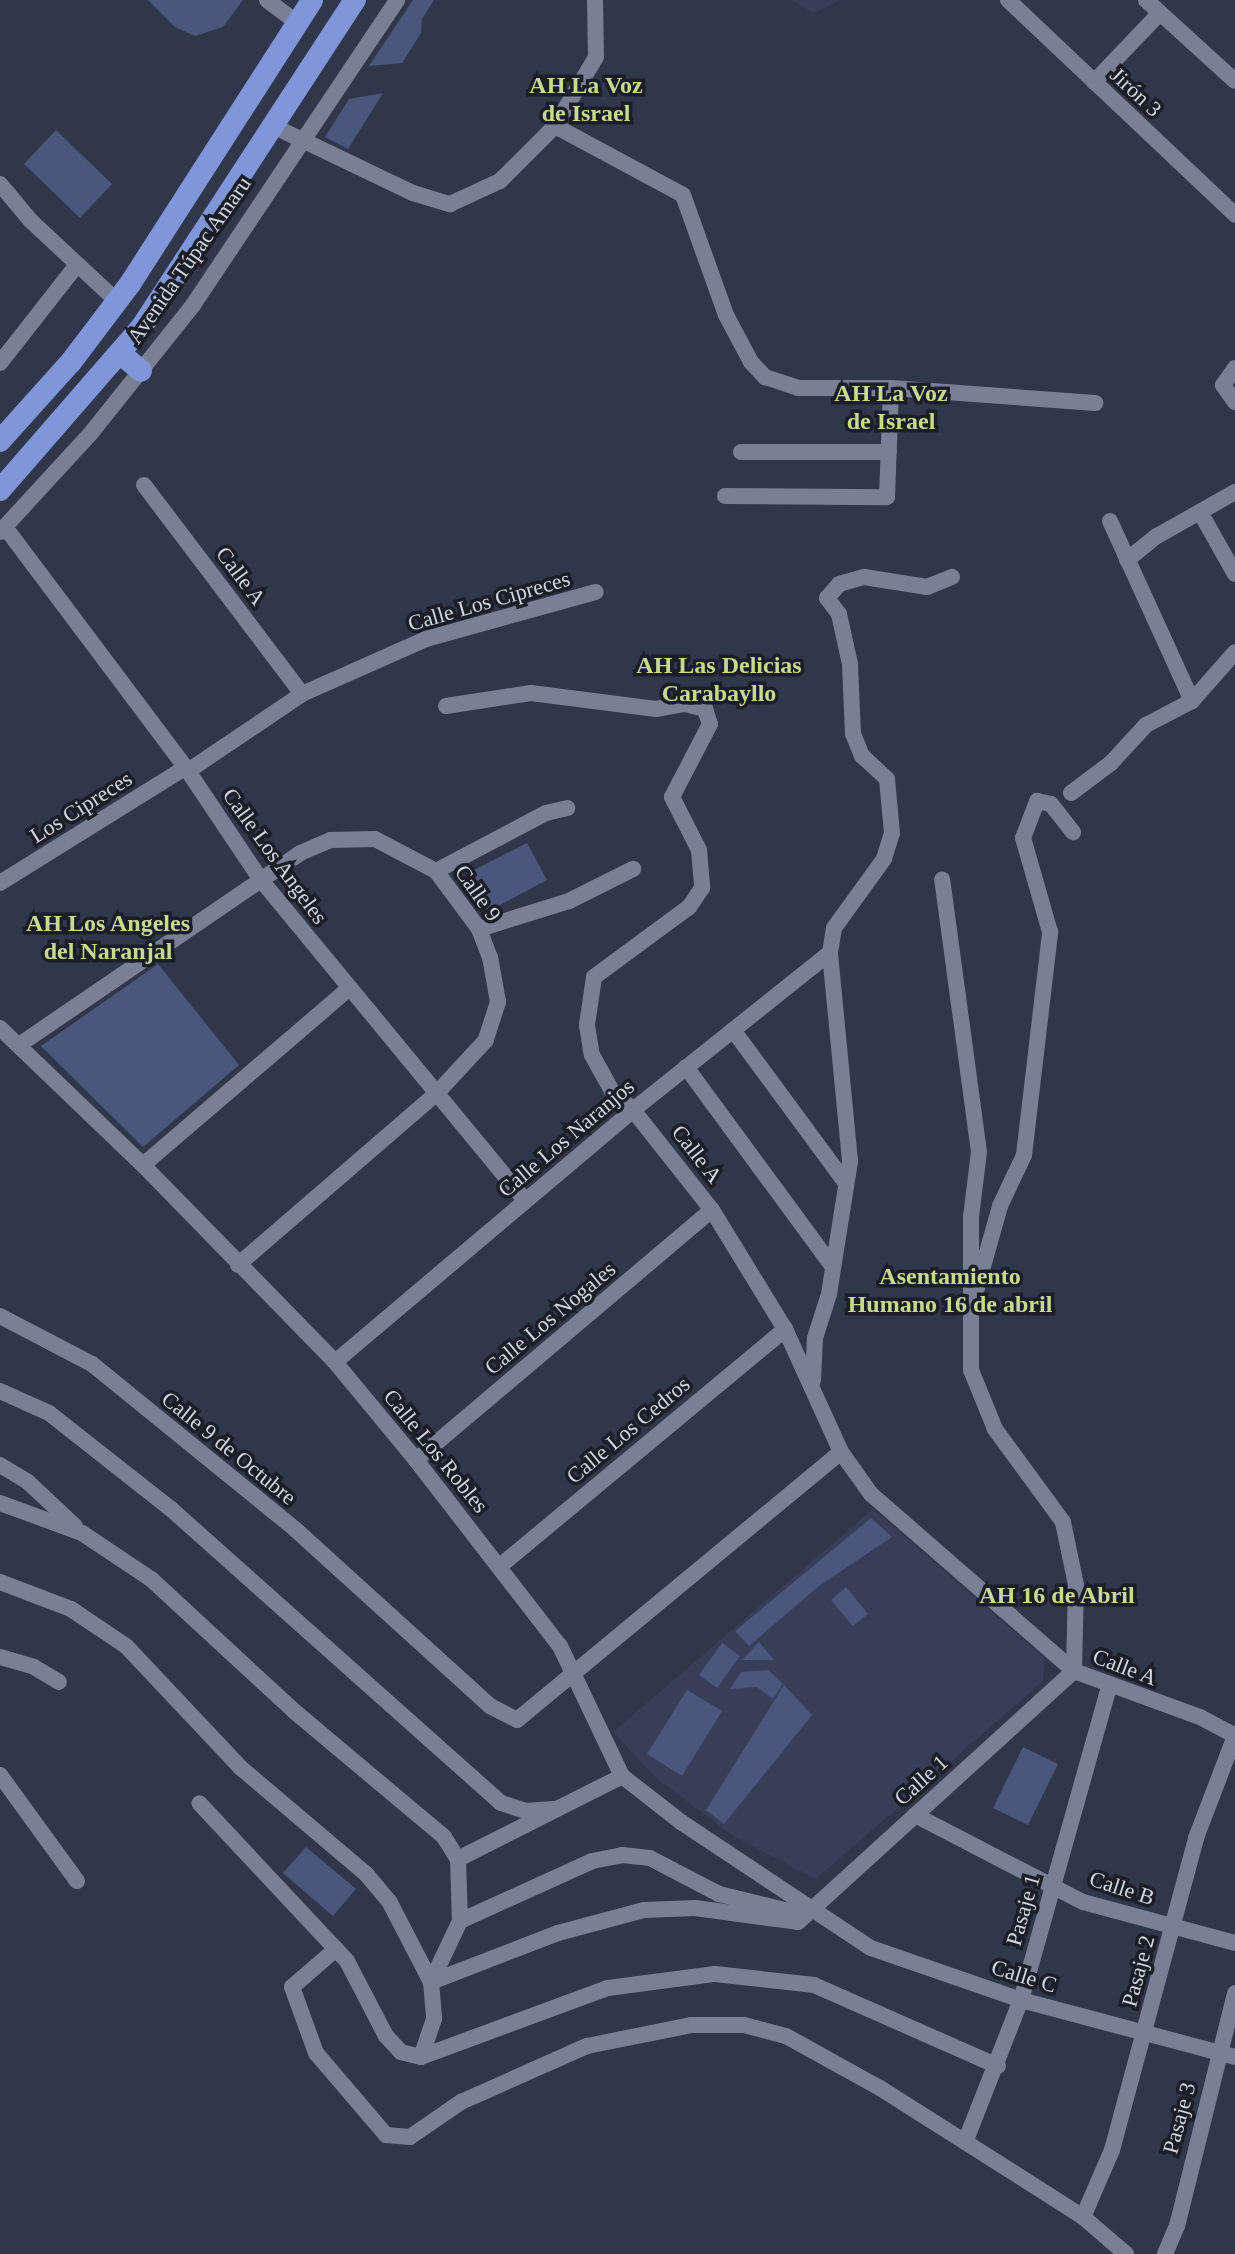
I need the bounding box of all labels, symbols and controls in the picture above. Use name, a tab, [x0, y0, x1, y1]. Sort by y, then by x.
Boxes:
street label: Jirón 3	[1105, 62, 1167, 122]
district label: AH La Voz de Israel	[529, 72, 643, 128]
street label: Avenida Túpac Amaru	[121, 171, 257, 349]
district label: AH La Voz de Israel	[834, 380, 948, 436]
street label: Calle A	[210, 541, 272, 611]
street label: Calle Los Cipreces	[405, 565, 573, 637]
district label: AH Las Delicias Carabayllo	[636, 652, 802, 708]
street label: Los Cipreces	[25, 765, 137, 849]
street label: Calle Los Angeles	[217, 783, 333, 929]
street label: Calle 9	[449, 860, 507, 926]
district label: AH Los Angeles del Naranjal	[25, 910, 191, 966]
street label: Calle Los Naranjos	[492, 1073, 640, 1203]
street label: Calle A	[666, 1119, 728, 1189]
street label: Calle Los Nogales	[479, 1256, 621, 1380]
district label: Asentamiento Humano 16 de abril	[848, 1263, 1052, 1319]
street label: Calle Los Cedros	[561, 1371, 695, 1489]
street label: Calle Los Robles	[378, 1384, 494, 1518]
street label: Calle 9 de Octubre	[156, 1386, 302, 1510]
district label: AH 16 de Abril	[979, 1582, 1135, 1610]
street label: Calle A	[1089, 1643, 1161, 1691]
street label: Calle 1	[889, 1749, 953, 1811]
street label: Calle B	[1086, 1865, 1158, 1911]
street label: Pasaje 1	[1000, 1871, 1046, 1949]
street label: Pasaje 2	[1116, 1932, 1160, 2010]
street label: Calle C	[988, 1954, 1060, 1998]
street label: Pasaje 3	[1157, 2079, 1201, 2157]

